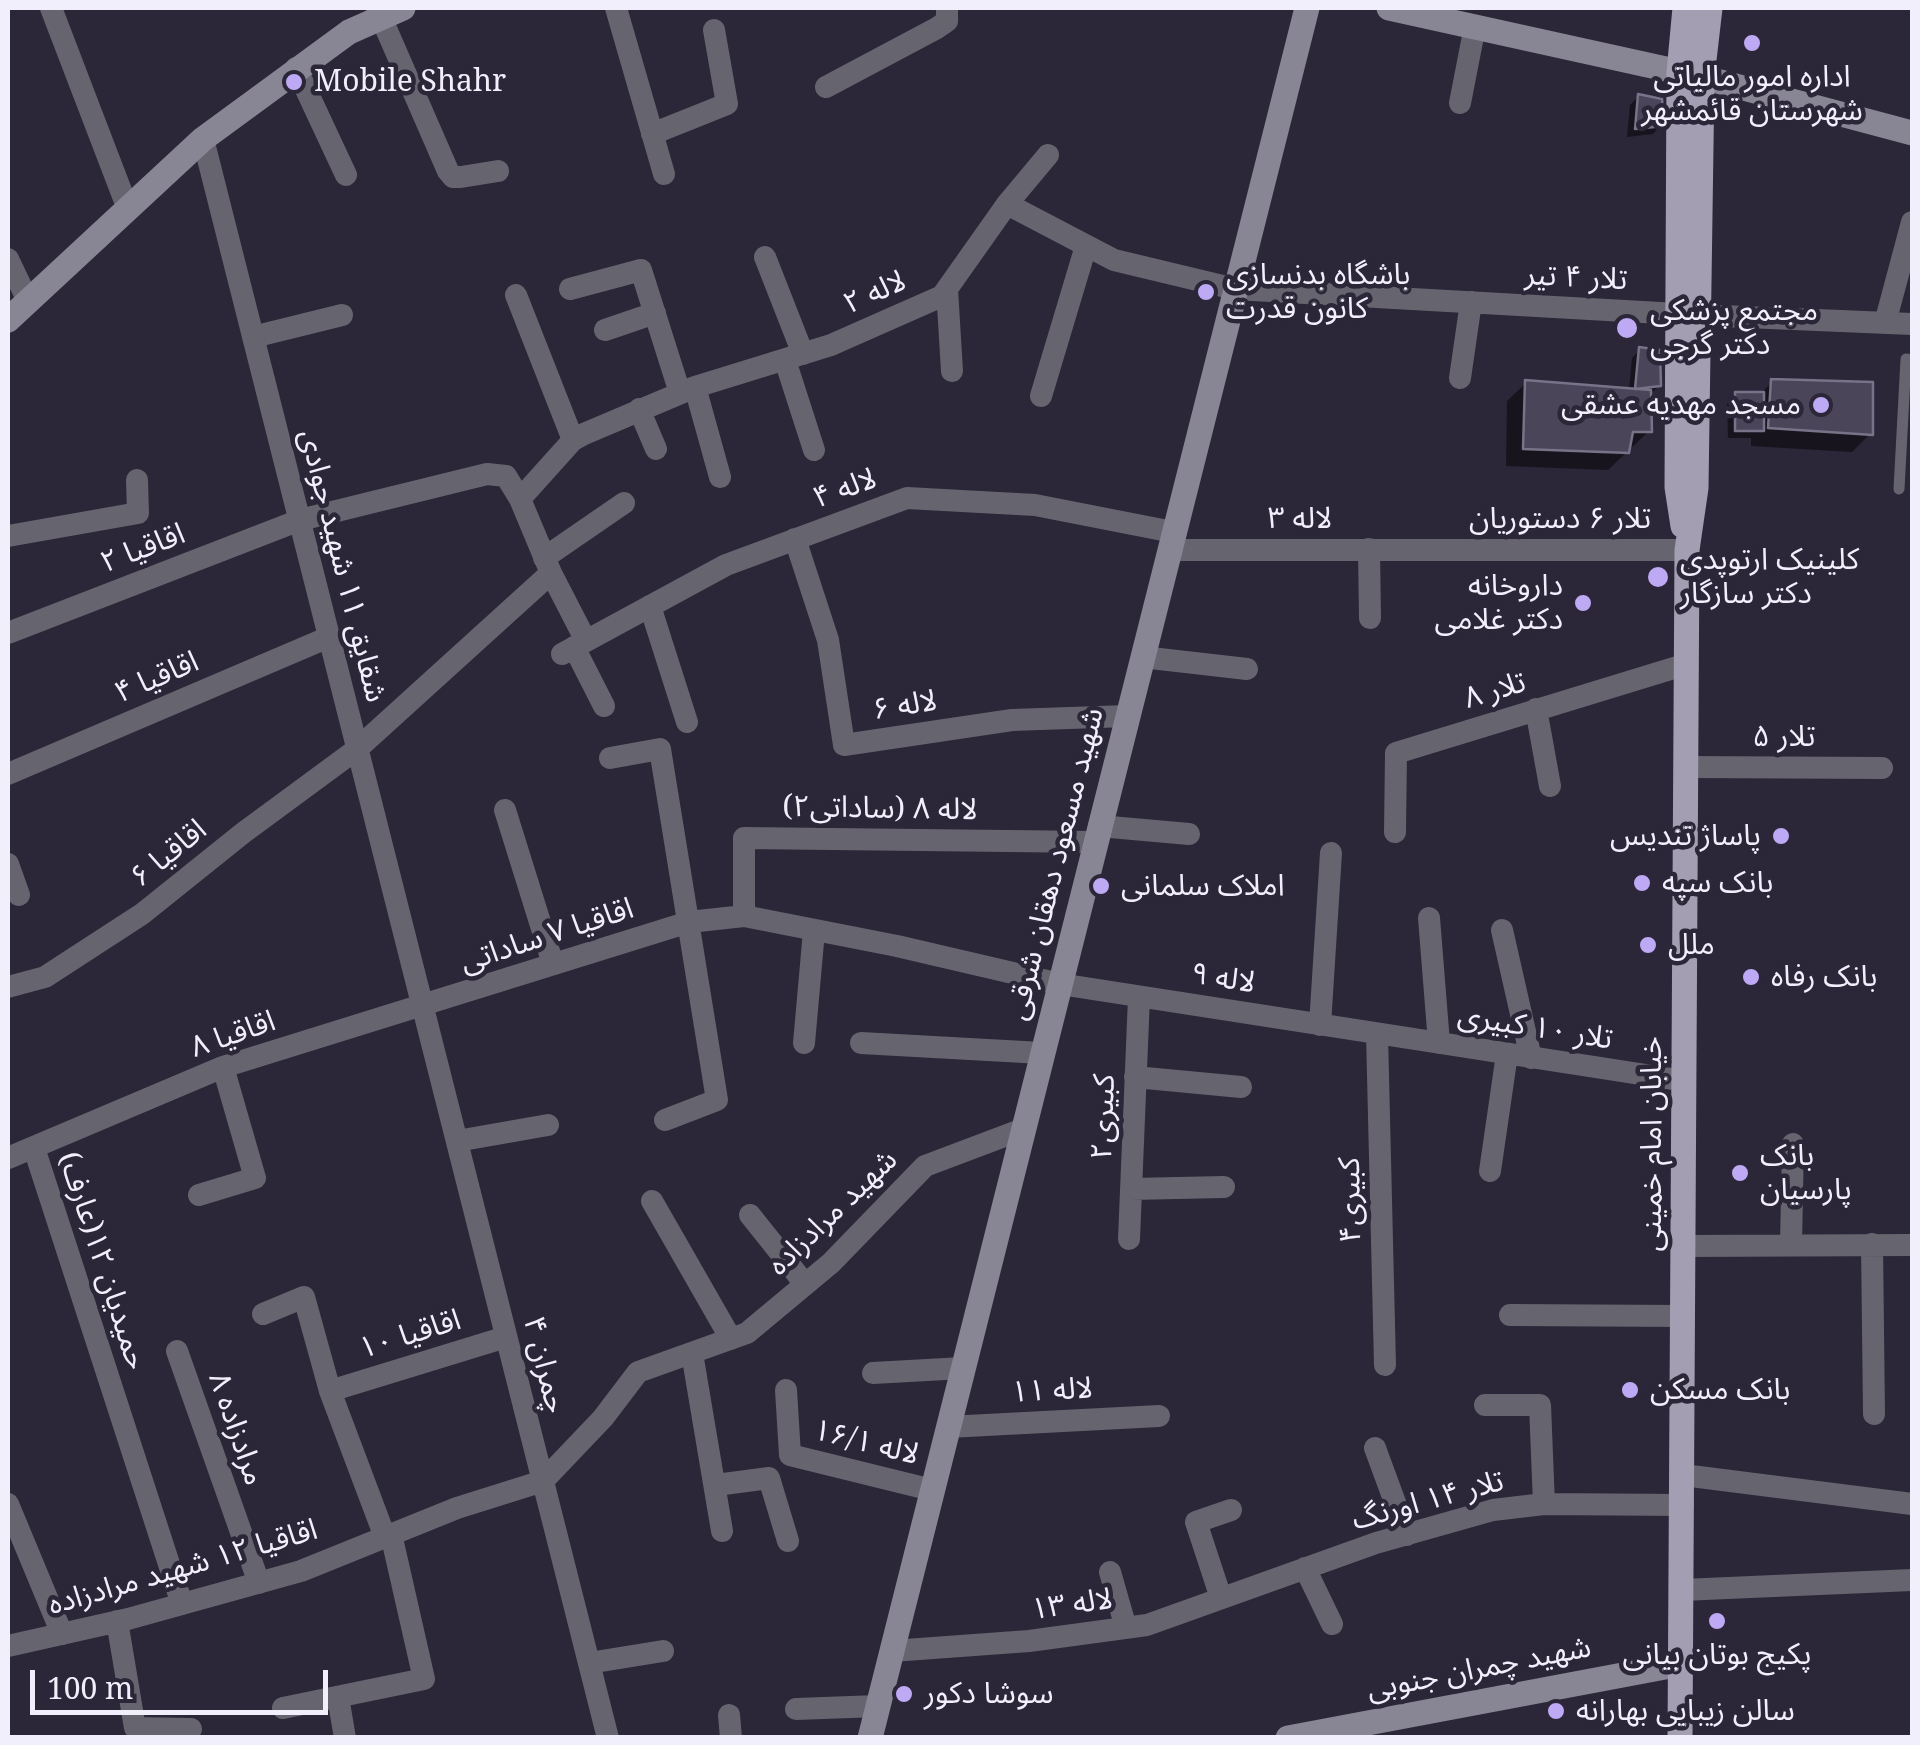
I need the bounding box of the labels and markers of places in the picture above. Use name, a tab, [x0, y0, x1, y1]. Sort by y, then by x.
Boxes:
marker: اداره امور مالیاتی شهرستان قائمشهر	[1741, 32, 1763, 54]
place label: اداره امور مالیاتی شهرستان قائمشهر	[1641, 59, 1863, 130]
place label: Mobile Shahr	[314, 64, 506, 100]
marker: Mobile Shahr	[283, 71, 305, 93]
place label: باشگاه بدنسازی کانون قدرت	[1226, 257, 1410, 328]
marker: باشگاه بدنسازی کانون قدرت	[1195, 281, 1217, 303]
place label: مجتمع پزشکی دکتر گرجی	[1650, 293, 1818, 364]
marker: مجتمع پزشکی دکتر گرجی	[1614, 315, 1640, 341]
place label: مسجد مهدیه عشقی	[1561, 387, 1801, 423]
marker: مسجد مهدیه عشقی	[1810, 394, 1832, 416]
place label: کلینیک ارتوپدی دکتر سازگار	[1680, 542, 1859, 612]
marker: کلینیک ارتوپدی دکتر سازگار	[1645, 564, 1671, 590]
place label: داروخانه دکتر غلامی	[1435, 568, 1563, 638]
marker: داروخانه دکتر غلامی	[1572, 592, 1594, 614]
place label: پاساژ تندیس	[1610, 818, 1761, 854]
marker: پاساژ تندیس	[1770, 825, 1792, 847]
place label: بانک سپه	[1662, 865, 1773, 901]
place label: املاک سلمانی	[1121, 868, 1285, 904]
marker: بانک سپه	[1631, 872, 1653, 894]
marker: املاک سلمانی	[1090, 875, 1112, 897]
place label: ملل	[1668, 927, 1715, 963]
marker: ملل	[1637, 934, 1659, 956]
place label: بانک رفاه	[1771, 959, 1877, 995]
marker: بانک رفاه	[1740, 966, 1762, 988]
place label: بانک پارسیان	[1760, 1138, 1852, 1208]
marker: بانک پارسیان	[1729, 1162, 1751, 1184]
place label: بانک مسکن	[1650, 1372, 1790, 1408]
marker: بانک مسکن	[1619, 1379, 1641, 1401]
marker: پکیج بوتان بیانی	[1706, 1610, 1728, 1632]
place label: پکیج بوتان بیانی	[1622, 1637, 1812, 1673]
place label: سوشا دکور	[924, 1676, 1054, 1712]
marker: سوشا دکور	[893, 1683, 915, 1705]
place label: سالن زیبایی بهارانه	[1576, 1693, 1795, 1729]
marker: سالن زیبایی بهارانه	[1545, 1700, 1567, 1722]

